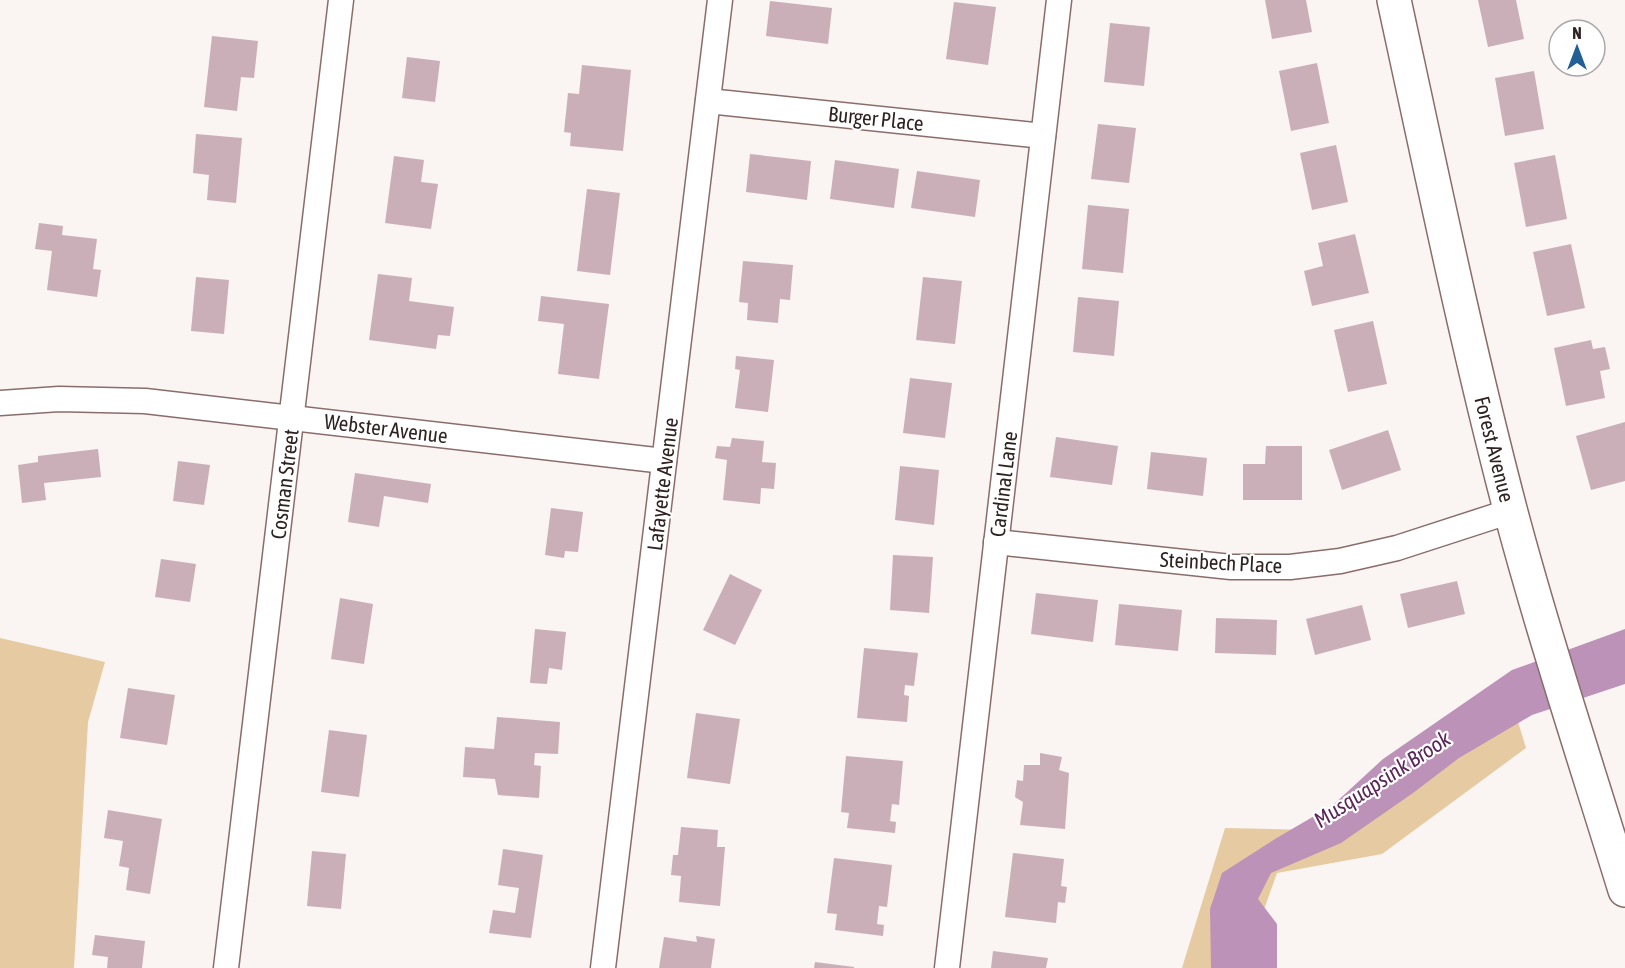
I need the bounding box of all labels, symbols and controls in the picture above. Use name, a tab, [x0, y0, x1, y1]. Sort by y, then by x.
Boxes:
north arrow	[1547, 18, 1607, 78]
text: N	[1572, 24, 1582, 42]
street label: Burger Place	[827, 101, 925, 135]
street label: Forest Avenue	[1470, 394, 1520, 504]
street label: Webster Avenue	[323, 409, 449, 447]
street label: Lafayette Avenue	[642, 416, 682, 552]
street label: Cosman Street	[265, 428, 303, 540]
street label: Cardinal Lane	[985, 430, 1021, 538]
street label: Steinbech Place	[1159, 547, 1283, 577]
water label: Musquapsink Brook	[1309, 725, 1455, 833]

